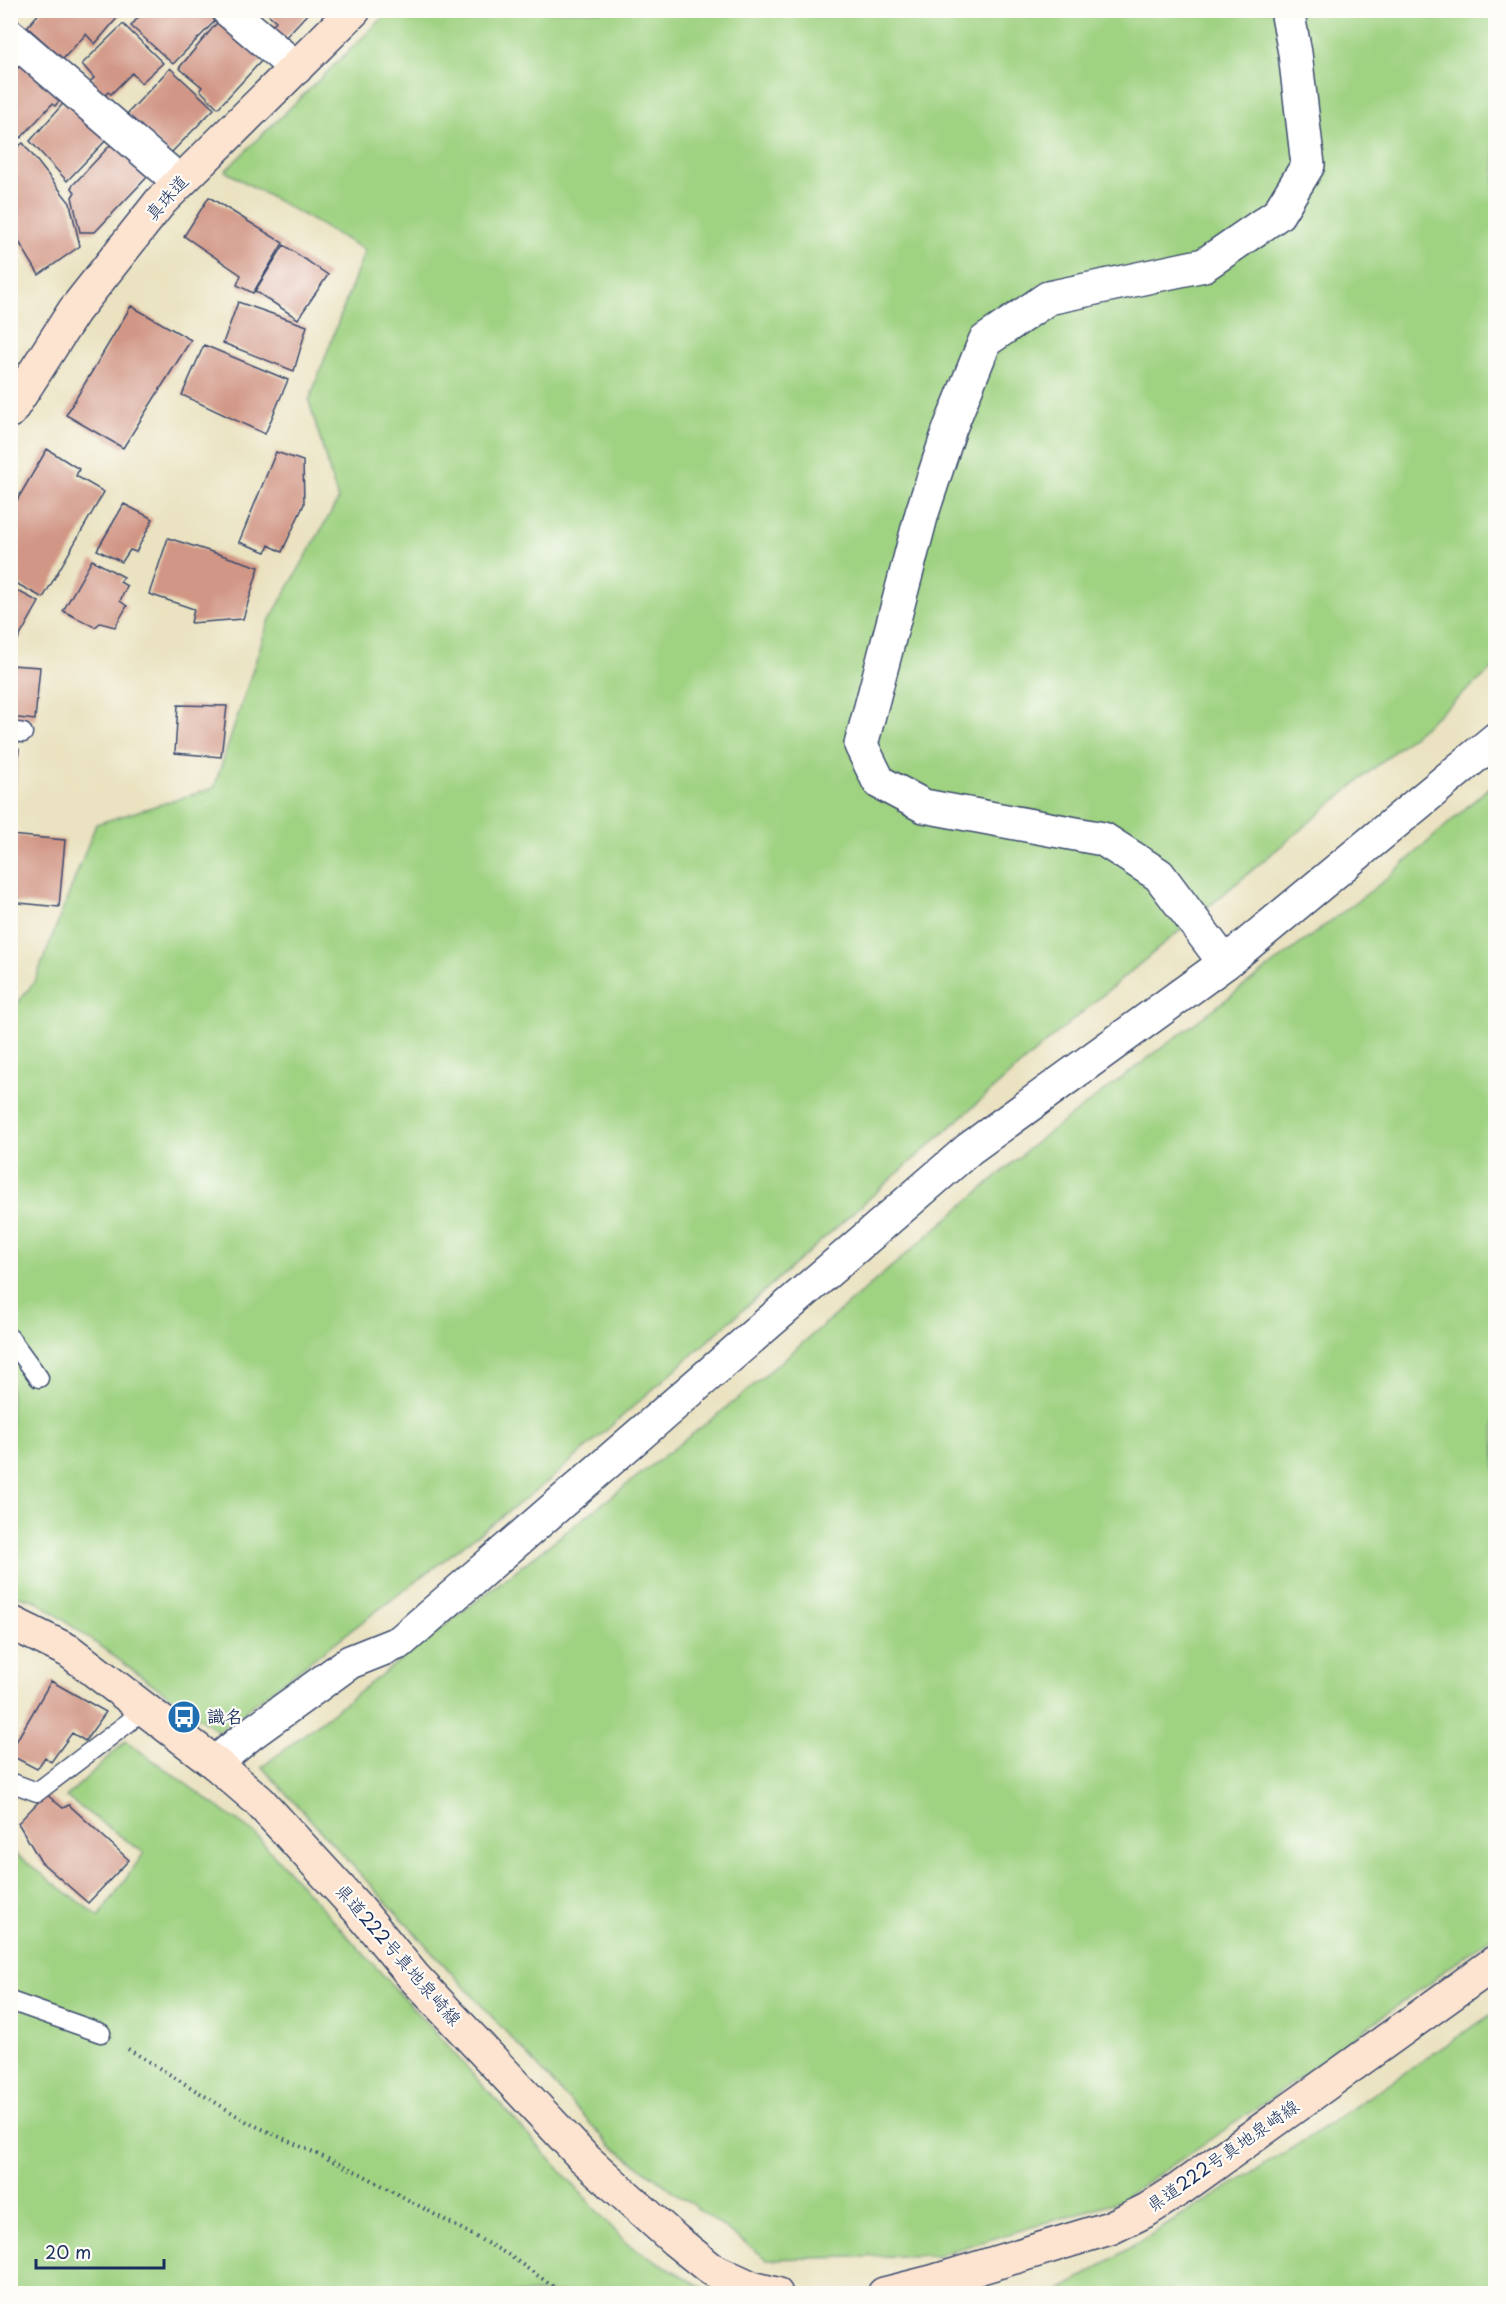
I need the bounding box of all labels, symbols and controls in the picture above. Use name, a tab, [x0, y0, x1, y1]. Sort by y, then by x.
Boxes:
street label: 真珠道	[138, 168, 194, 226]
bus stop icon: 識名	[166, 1699, 202, 1735]
place label: 識名	[207, 1702, 243, 1729]
street label: 県道222号真地泉崎線	[330, 1877, 469, 2031]
street label: 県道222号真地泉崎線	[1140, 2092, 1304, 2218]
scale bar	[36, 2232, 164, 2270]
text: 20 m	[45, 2238, 91, 2265]

